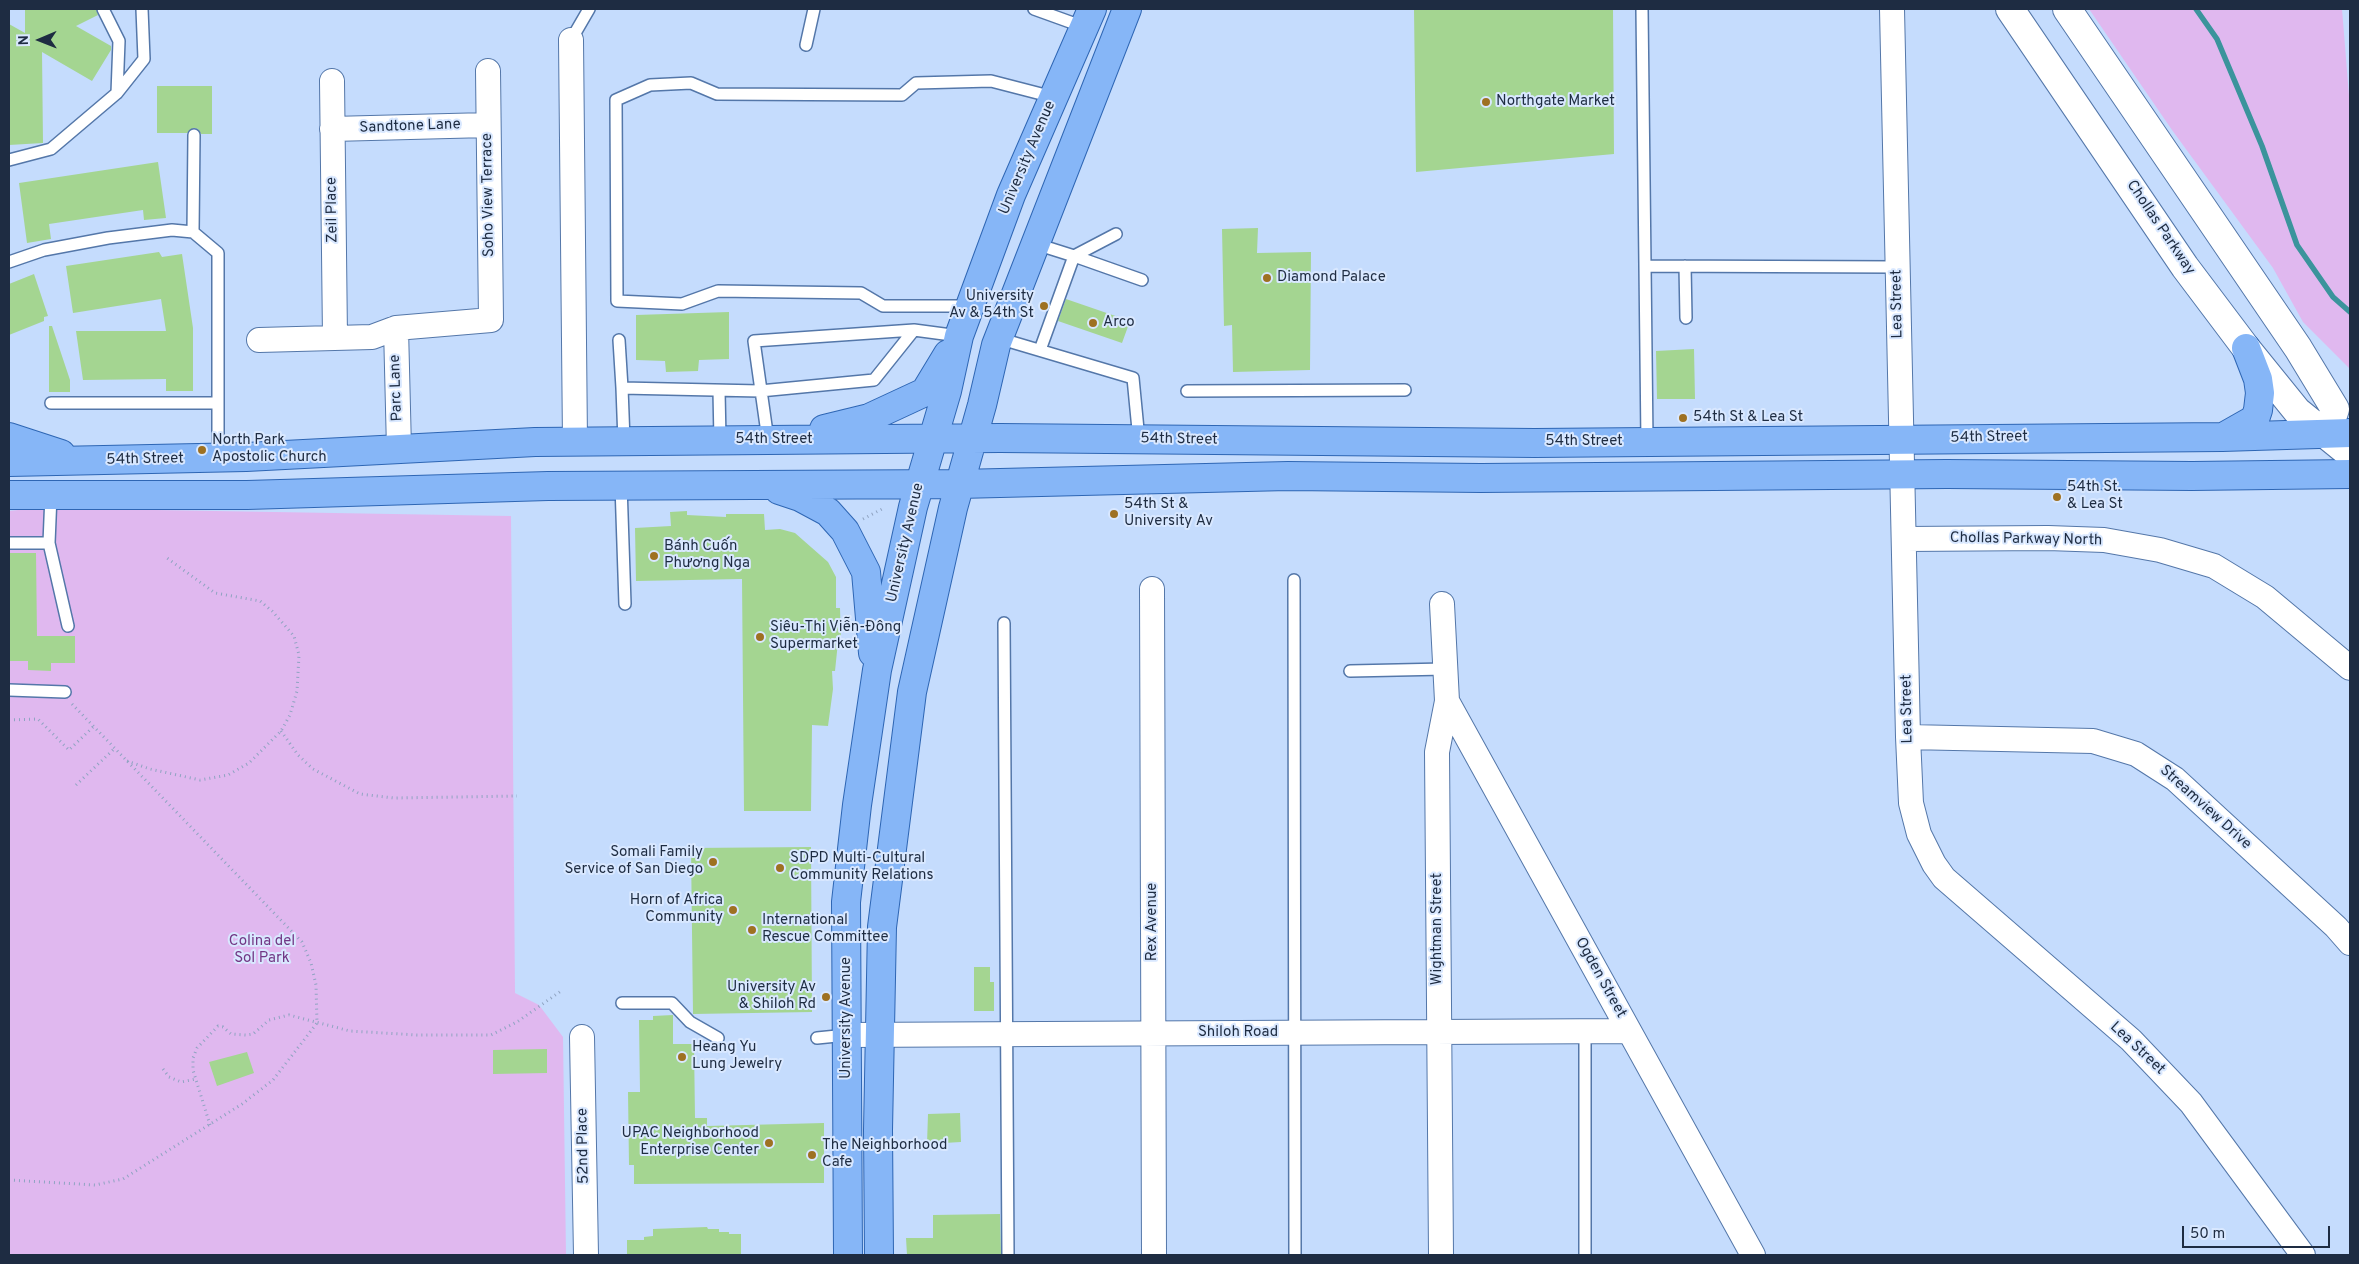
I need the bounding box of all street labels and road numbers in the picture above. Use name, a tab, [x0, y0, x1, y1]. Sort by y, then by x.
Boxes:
street label: University Avenue	[996, 98, 1060, 218]
street label: Sandtone Lane	[359, 116, 461, 138]
street label: Soho View Terrace	[479, 133, 499, 257]
street label: Zeil Place	[323, 177, 343, 243]
street label: Chollas Parkway	[2122, 177, 2198, 279]
street label: Lea Street	[1888, 269, 1908, 339]
street label: Parc Lane	[387, 354, 407, 422]
street label: 54th Street	[1950, 428, 2028, 448]
street label: 54th Street	[1140, 430, 1218, 450]
street label: 54th Street	[735, 431, 813, 449]
street label: 54th Street	[1545, 433, 1623, 451]
street label: 54th Street	[106, 450, 184, 470]
street label: University Avenue	[884, 482, 928, 604]
street label: Chollas Parkway North	[1950, 530, 2102, 550]
street label: Lea Street	[1898, 674, 1918, 744]
street label: Streamview Drive	[2155, 762, 2255, 854]
street label: Wightman Street	[1429, 873, 1447, 985]
street label: Rex Avenue	[1144, 883, 1162, 961]
street label: Ogden Street	[1571, 935, 1629, 1021]
street label: University Avenue	[838, 957, 856, 1079]
street label: Lea Street	[2106, 1019, 2168, 1079]
street label: Shiloh Road	[1198, 1024, 1278, 1042]
street label: 52nd Place	[574, 1108, 594, 1184]

